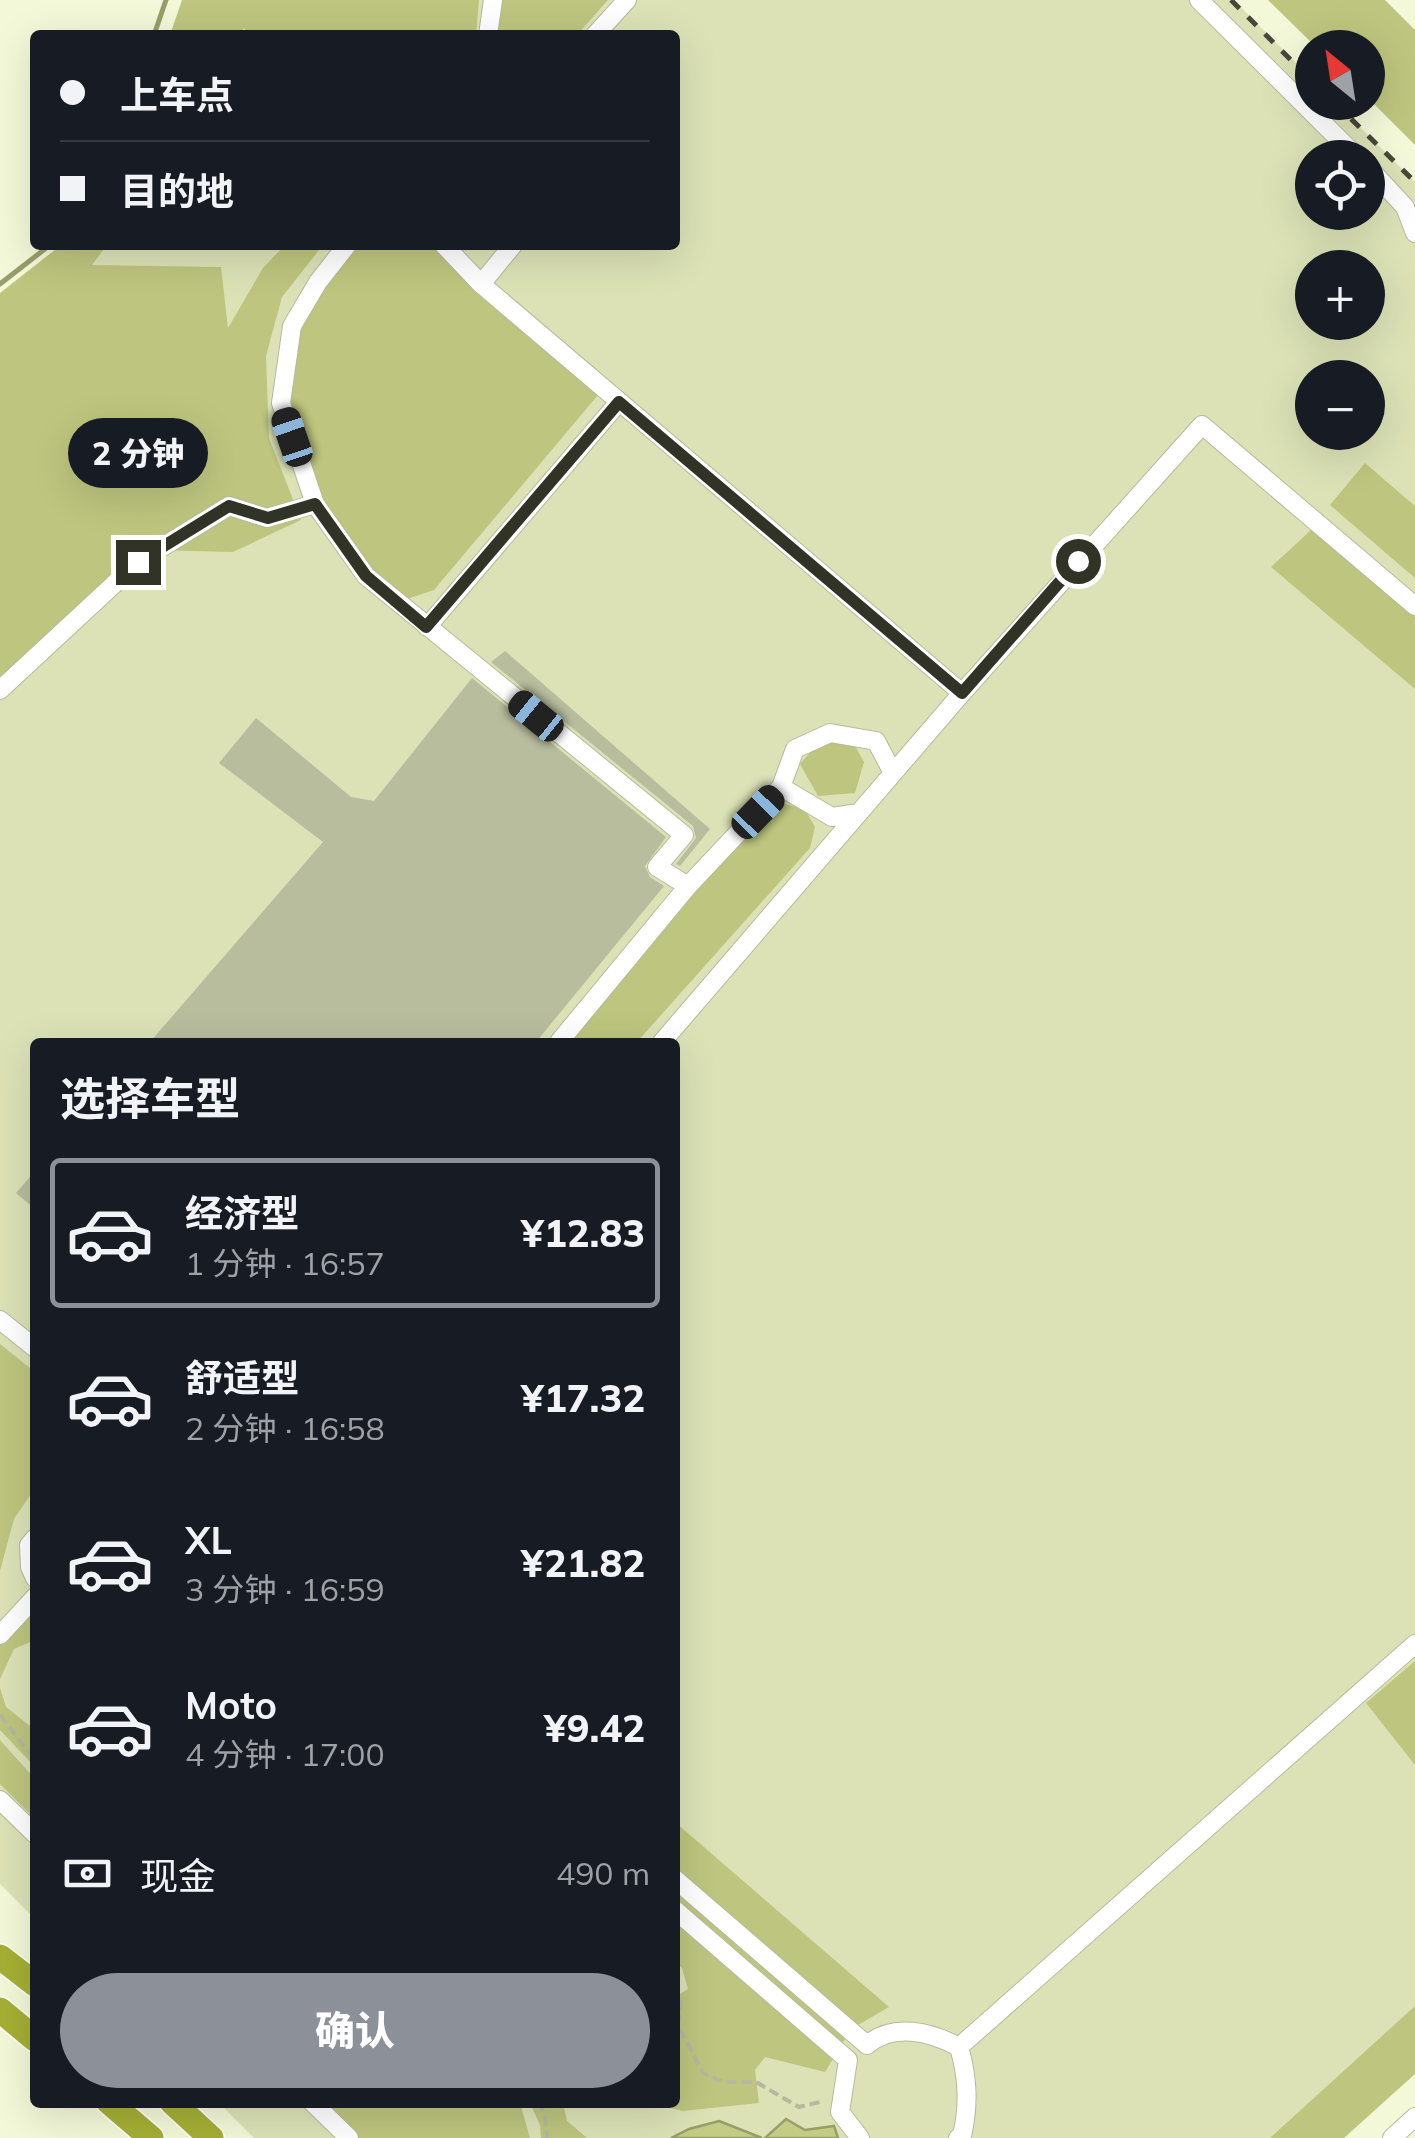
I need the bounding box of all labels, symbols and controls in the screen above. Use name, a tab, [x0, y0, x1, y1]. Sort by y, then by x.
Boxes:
north arrow	[1295, 30, 1385, 120]
map controls	[1295, 30, 1385, 450]
text: 上车点	[120, 71, 234, 119]
button: locate	[1295, 140, 1385, 230]
text: 目的地	[120, 167, 234, 215]
button: +	[1295, 250, 1385, 340]
button: −	[1295, 360, 1385, 450]
car	[268, 404, 316, 470]
callout: 2 分钟	[68, 417, 208, 487]
text: 2 分钟	[92, 433, 184, 473]
route start	[1056, 539, 1101, 584]
route end	[116, 540, 161, 585]
car	[503, 685, 569, 747]
car	[726, 780, 790, 844]
text: 选择车型	[60, 1070, 240, 1126]
icon: car	[65, 1188, 155, 1278]
text: 经济型	[185, 1189, 299, 1237]
text: ¥12.83	[521, 1209, 645, 1257]
text: 1 分钟 · 16:57	[185, 1243, 385, 1283]
icon: car	[65, 1353, 155, 1443]
text: 舒适型	[185, 1354, 299, 1402]
text: ¥17.32	[521, 1374, 645, 1422]
text: 2 分钟 · 16:58	[185, 1408, 385, 1448]
text: XL	[185, 1516, 232, 1564]
icon: car	[65, 1518, 155, 1608]
text: ¥21.82	[521, 1539, 645, 1587]
text: 3 分钟 · 16:59	[185, 1569, 385, 1609]
text: Moto	[185, 1681, 277, 1729]
icon: car	[65, 1683, 155, 1773]
text: ¥9.42	[544, 1704, 645, 1752]
text: 4 分钟 · 17:00	[185, 1734, 385, 1774]
icon: cash	[60, 1846, 115, 1901]
text: 现金	[140, 1852, 216, 1900]
text: 490 m	[556, 1853, 650, 1893]
button: 确认	[60, 1973, 650, 2088]

